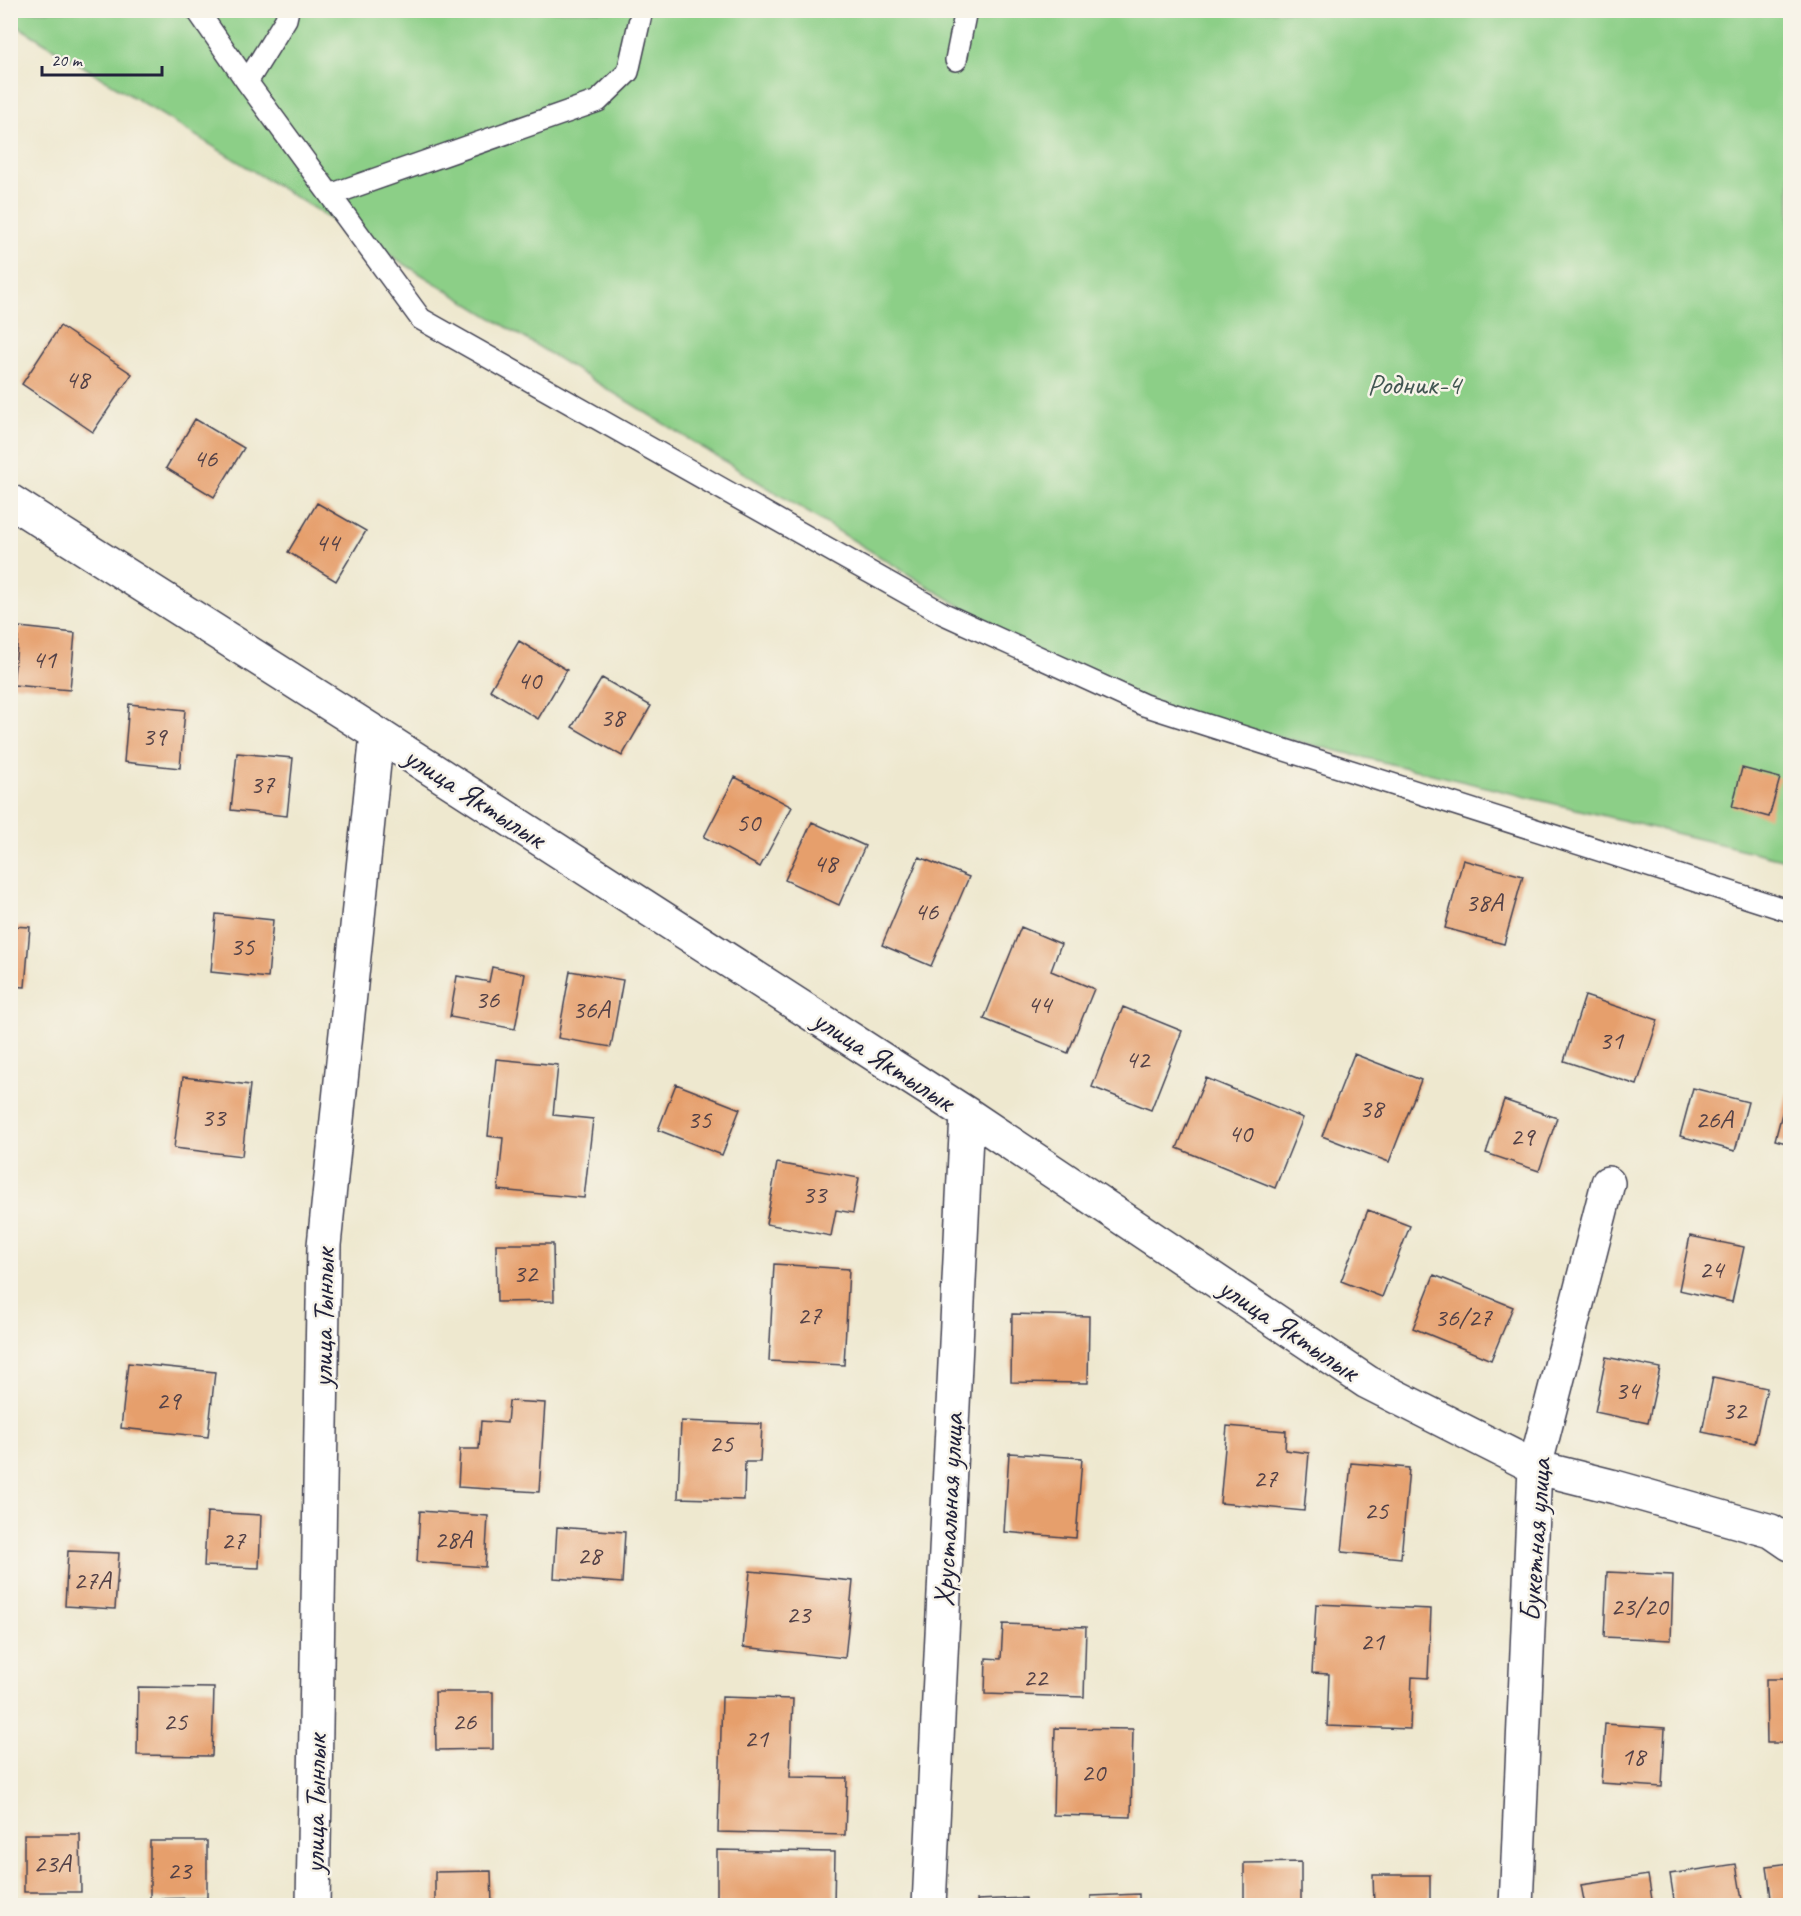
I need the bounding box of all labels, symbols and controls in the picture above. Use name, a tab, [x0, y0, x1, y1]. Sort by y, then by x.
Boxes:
scale bar	[42, 39, 162, 77]
text: 20 m	[51, 49, 84, 71]
house number: 48	[65, 362, 92, 396]
park label: Родник-4	[1367, 365, 1463, 403]
house number: 46	[193, 441, 218, 475]
house number: 44	[315, 525, 342, 559]
house number: 41	[32, 642, 58, 676]
house number: 40	[517, 663, 543, 697]
house number: 38	[600, 700, 627, 734]
house number: 39	[142, 719, 168, 753]
street label: улица Яктылык	[395, 736, 555, 858]
house number: 37	[250, 767, 276, 801]
house number: 50	[736, 805, 762, 839]
house number: 48	[813, 846, 840, 880]
house number: 38А	[1465, 885, 1504, 919]
house number: 46	[914, 894, 939, 928]
house number: 35	[230, 929, 256, 963]
house number: 36	[475, 982, 500, 1016]
house number: 44	[1027, 987, 1054, 1021]
house number: 36А	[572, 992, 611, 1026]
street label: улица Яктылык	[804, 999, 964, 1121]
house number: 31	[1599, 1023, 1625, 1057]
house number: 42	[1125, 1042, 1151, 1076]
house number: 38	[1359, 1091, 1386, 1125]
house number: 33	[201, 1100, 227, 1134]
house number: 35	[687, 1102, 713, 1136]
house number: 26А	[1695, 1102, 1734, 1136]
house number: 40	[1228, 1116, 1254, 1150]
house number: 29	[1510, 1119, 1536, 1153]
house number: 33	[802, 1177, 828, 1211]
street label: улица Тынлык	[303, 1245, 343, 1390]
house number: 24	[1699, 1252, 1726, 1286]
house number: 32	[513, 1256, 539, 1290]
street label: улица Яктылык	[1210, 1267, 1369, 1391]
house number: 27	[797, 1298, 823, 1332]
house number: 36/27	[1434, 1300, 1494, 1334]
house number: 34	[1615, 1373, 1642, 1407]
house number: 29	[156, 1383, 182, 1417]
house number: 32	[1722, 1393, 1748, 1427]
street label: Хрустальная улица	[924, 1410, 972, 1608]
house number: 25	[709, 1426, 735, 1460]
street label: Букетная улица	[1510, 1455, 1560, 1623]
house number: 27	[1253, 1461, 1279, 1495]
house number: 25	[1364, 1493, 1390, 1527]
house number: 28А	[434, 1522, 473, 1556]
house number: 27	[221, 1523, 247, 1557]
house number: 28	[577, 1538, 604, 1572]
house number: 27А	[73, 1563, 112, 1597]
house number: 23/20	[1610, 1589, 1670, 1623]
house number: 23	[786, 1597, 812, 1631]
house number: 21	[1360, 1624, 1386, 1658]
house number: 22	[1023, 1660, 1049, 1694]
house number: 25	[163, 1704, 189, 1738]
house number: 26	[452, 1704, 477, 1738]
house number: 21	[744, 1721, 770, 1755]
street label: улица Тынлык	[295, 1731, 335, 1876]
house number: 18	[1621, 1739, 1648, 1773]
house number: 20	[1081, 1755, 1107, 1789]
house number: 23А	[33, 1846, 72, 1880]
house number: 23	[167, 1853, 193, 1887]

